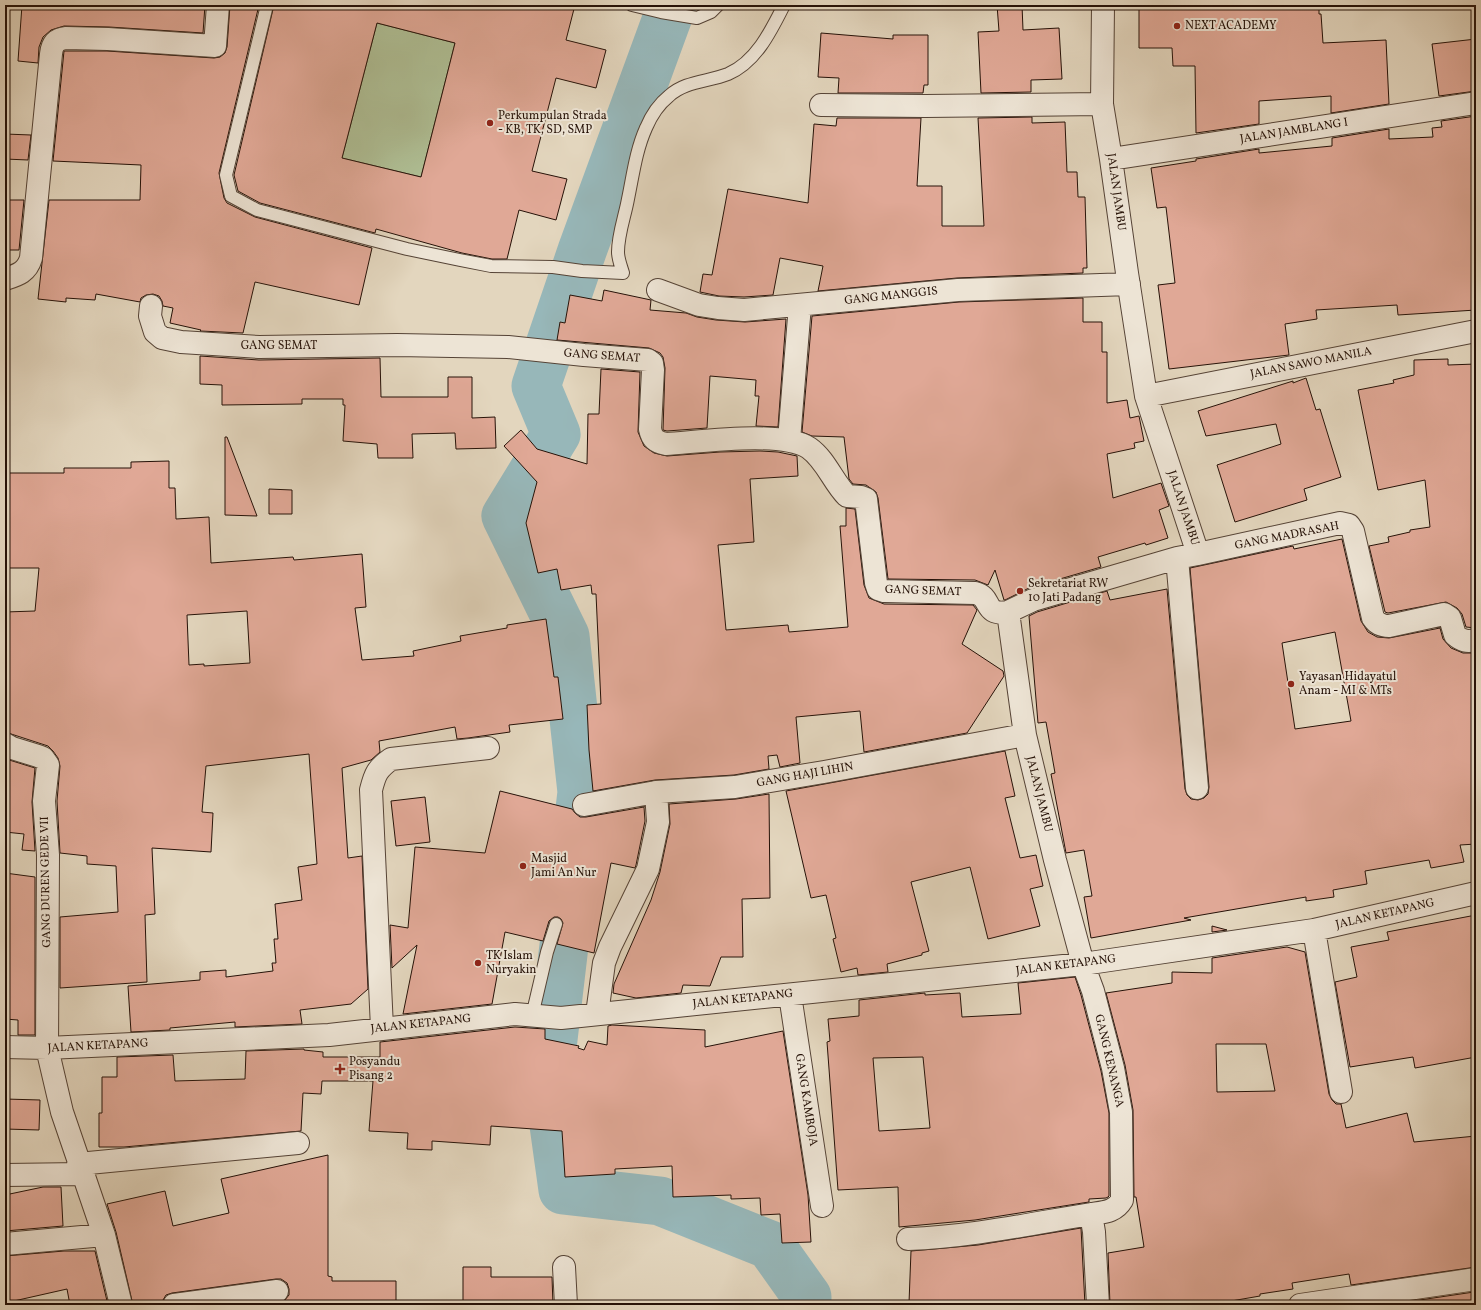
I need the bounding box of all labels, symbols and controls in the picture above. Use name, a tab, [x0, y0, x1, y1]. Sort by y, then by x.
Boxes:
place label: NEXT ACADEMY	[1185, 18, 1277, 34]
marker: NEXT ACADEMY	[1172, 21, 1182, 31]
place label: Perkumpulan Strada - KB, TK, SD, SMP	[498, 108, 607, 138]
street label: JALAN JAMBLANG I	[1239, 115, 1349, 147]
marker: Perkumpulan Strada - KB, TK, SD, SMP	[485, 118, 495, 128]
street label: JALAN JAMBU	[1103, 152, 1129, 232]
street label: GANG MANGGIS	[843, 283, 939, 309]
street label: GANG SEMAT	[241, 338, 317, 354]
street label: JALAN SAWO MANILA	[1249, 343, 1374, 383]
street label: GANG SEMAT	[563, 345, 641, 367]
street label: JALAN JAMBU	[1163, 468, 1203, 548]
street label: GANG MADRASAH	[1233, 518, 1341, 554]
place label: Sekretariat RW 10 Jati Padang	[1028, 576, 1108, 606]
street label: GANG SEMAT	[884, 582, 962, 600]
marker: Sekretariat RW 10 Jati Padang	[1015, 586, 1025, 596]
place label: Yayasan Hidayatul Anam - MI & MTs	[1299, 669, 1397, 699]
marker: Yayasan Hidayatul Anam - MI & MTs	[1286, 679, 1296, 689]
street label: JALAN JAMBU	[1022, 754, 1056, 834]
street label: GANG HAJI LIHIN	[755, 759, 855, 791]
street label: GANG DUREN GEDE VII	[37, 816, 55, 948]
place label: Masjid Jami An Nur	[531, 851, 596, 881]
marker: Masjid Jami An Nur	[518, 861, 528, 871]
street label: JALAN KETAPANG	[1334, 895, 1436, 933]
place label: TK Islam Nuryakin	[486, 948, 536, 978]
street label: JALAN KETAPANG	[1015, 951, 1117, 979]
marker: TK Islam Nuryakin	[473, 958, 483, 968]
street label: JALAN KETAPANG	[692, 986, 794, 1012]
street label: JALAN KETAPANG	[370, 1011, 472, 1037]
street label: GANG KENANGA	[1091, 1013, 1128, 1110]
street label: JALAN KETAPANG	[47, 1035, 149, 1057]
street label: GANG KAMBOJA	[791, 1053, 821, 1148]
place label: Posyandu Pisang 2	[349, 1054, 400, 1084]
marker: Posyandu Pisang 2	[334, 1063, 346, 1075]

